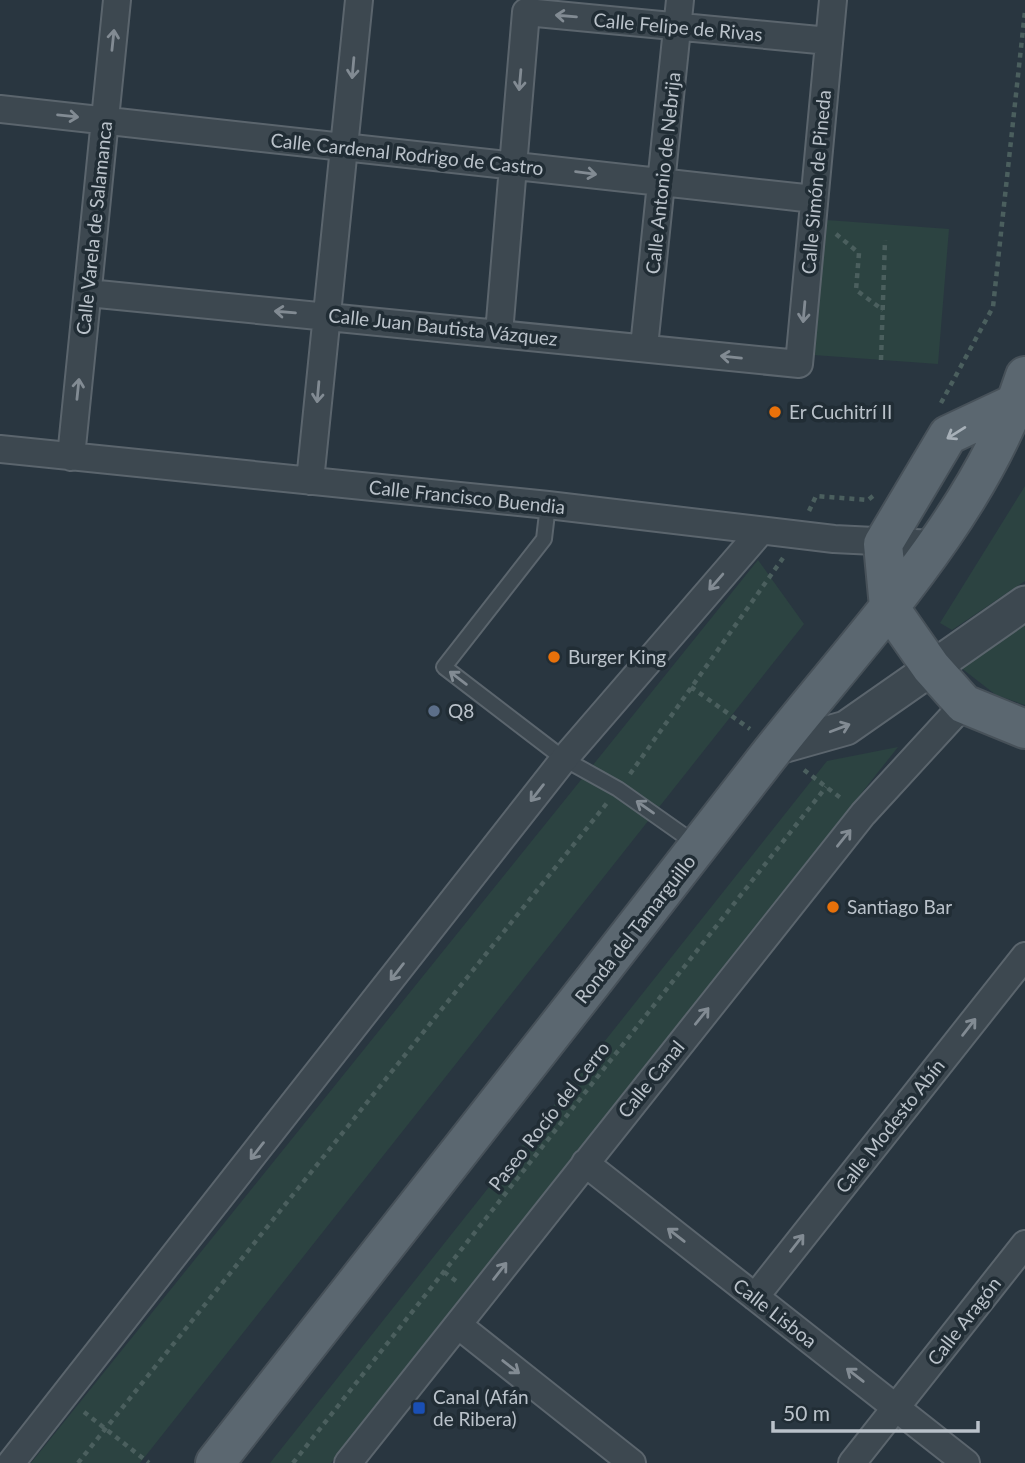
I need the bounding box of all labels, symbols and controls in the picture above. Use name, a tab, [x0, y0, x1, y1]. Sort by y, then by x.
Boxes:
street label: Calle Felipe de Rivas	[593, 8, 764, 45]
one-way arrow	[555, 9, 578, 22]
one-way arrow	[107, 30, 120, 52]
one-way arrow	[346, 56, 359, 79]
one-way arrow	[513, 68, 526, 91]
street label: Calle Antonio de Nebrija	[640, 71, 685, 275]
street label: Calle Simón de Pineda	[796, 89, 835, 275]
one-way arrow	[56, 110, 79, 123]
street label: Calle Varela de Salamanca	[71, 120, 116, 336]
street label: Calle Cardenal Rodrigo de Castro	[269, 128, 545, 179]
one-way arrow	[574, 166, 597, 179]
one-way arrow	[797, 300, 810, 323]
street label: Calle Juan Bautista Vázquez	[327, 303, 559, 350]
one-way arrow	[274, 305, 297, 318]
one-way arrow	[720, 350, 743, 363]
one-way arrow	[72, 378, 85, 400]
one-way arrow	[311, 380, 324, 402]
place label: Er Cuchitrí II	[789, 400, 892, 423]
marker: Er Cuchitrí II	[767, 404, 783, 420]
one-way arrow	[946, 426, 966, 440]
street label: Calle Francisco Buendia	[368, 475, 566, 518]
one-way arrow	[708, 573, 724, 591]
place label: Burger King	[568, 645, 666, 668]
marker: Burger King	[546, 649, 562, 665]
one-way arrow	[449, 670, 468, 685]
place label: Q8	[448, 699, 474, 722]
marker: Q8	[426, 703, 442, 719]
one-way arrow	[829, 721, 850, 734]
one-way arrow	[530, 783, 545, 802]
one-way arrow	[636, 800, 655, 814]
one-way arrow	[836, 829, 851, 847]
street label: Ronda del Tamarguillo	[569, 850, 700, 1008]
place label: Santiago Bar	[847, 895, 952, 918]
marker: Santiago Bar	[825, 899, 841, 915]
one-way arrow	[389, 962, 404, 981]
one-way arrow	[694, 1007, 710, 1025]
one-way arrow	[961, 1018, 977, 1036]
street label: Calle Canal	[613, 1035, 689, 1122]
street label: Paseo Rocío del Cerro	[483, 1037, 614, 1195]
street label: Calle Modesto Abín	[830, 1054, 949, 1197]
one-way arrow	[249, 1142, 264, 1160]
one-way arrow	[667, 1227, 685, 1242]
one-way arrow	[790, 1235, 805, 1253]
one-way arrow	[492, 1262, 507, 1281]
street label: Calle Aragón	[922, 1272, 1005, 1369]
street label: Calle Lisboa	[729, 1273, 822, 1352]
one-way arrow	[502, 1359, 520, 1375]
one-way arrow	[846, 1368, 864, 1383]
place label: Canal (Afán de Ribera)	[433, 1385, 529, 1430]
scale bar	[773, 1390, 978, 1434]
marker: Canal (Afán de Ribera)	[411, 1400, 427, 1416]
text: 50 m	[783, 1400, 830, 1425]

